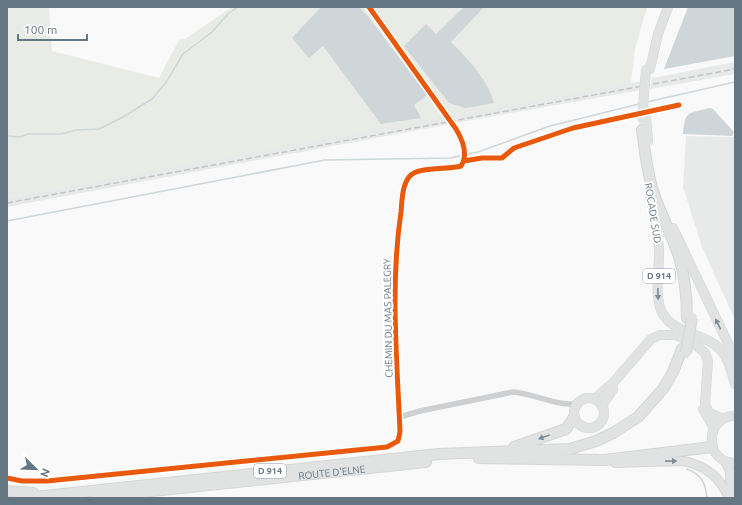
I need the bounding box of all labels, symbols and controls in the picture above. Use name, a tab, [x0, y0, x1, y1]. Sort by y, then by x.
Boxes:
scale bar	[18, 16, 87, 42]
text: 100 m	[24, 23, 57, 36]
street label: ROCADE SUD	[643, 182, 663, 244]
street label: CHEMIN DU MAS PALEGRY	[381, 258, 395, 378]
road number: D 914	[643, 269, 675, 283]
one-way arrow	[655, 288, 662, 300]
one-way arrow	[714, 318, 721, 329]
one-way arrow	[537, 435, 549, 441]
north arrow	[16, 449, 56, 489]
one-way arrow	[665, 458, 678, 464]
street label: ROUTE D'ELNE	[298, 463, 366, 481]
road number: D 914	[254, 464, 286, 478]
text: N	[38, 467, 52, 479]

